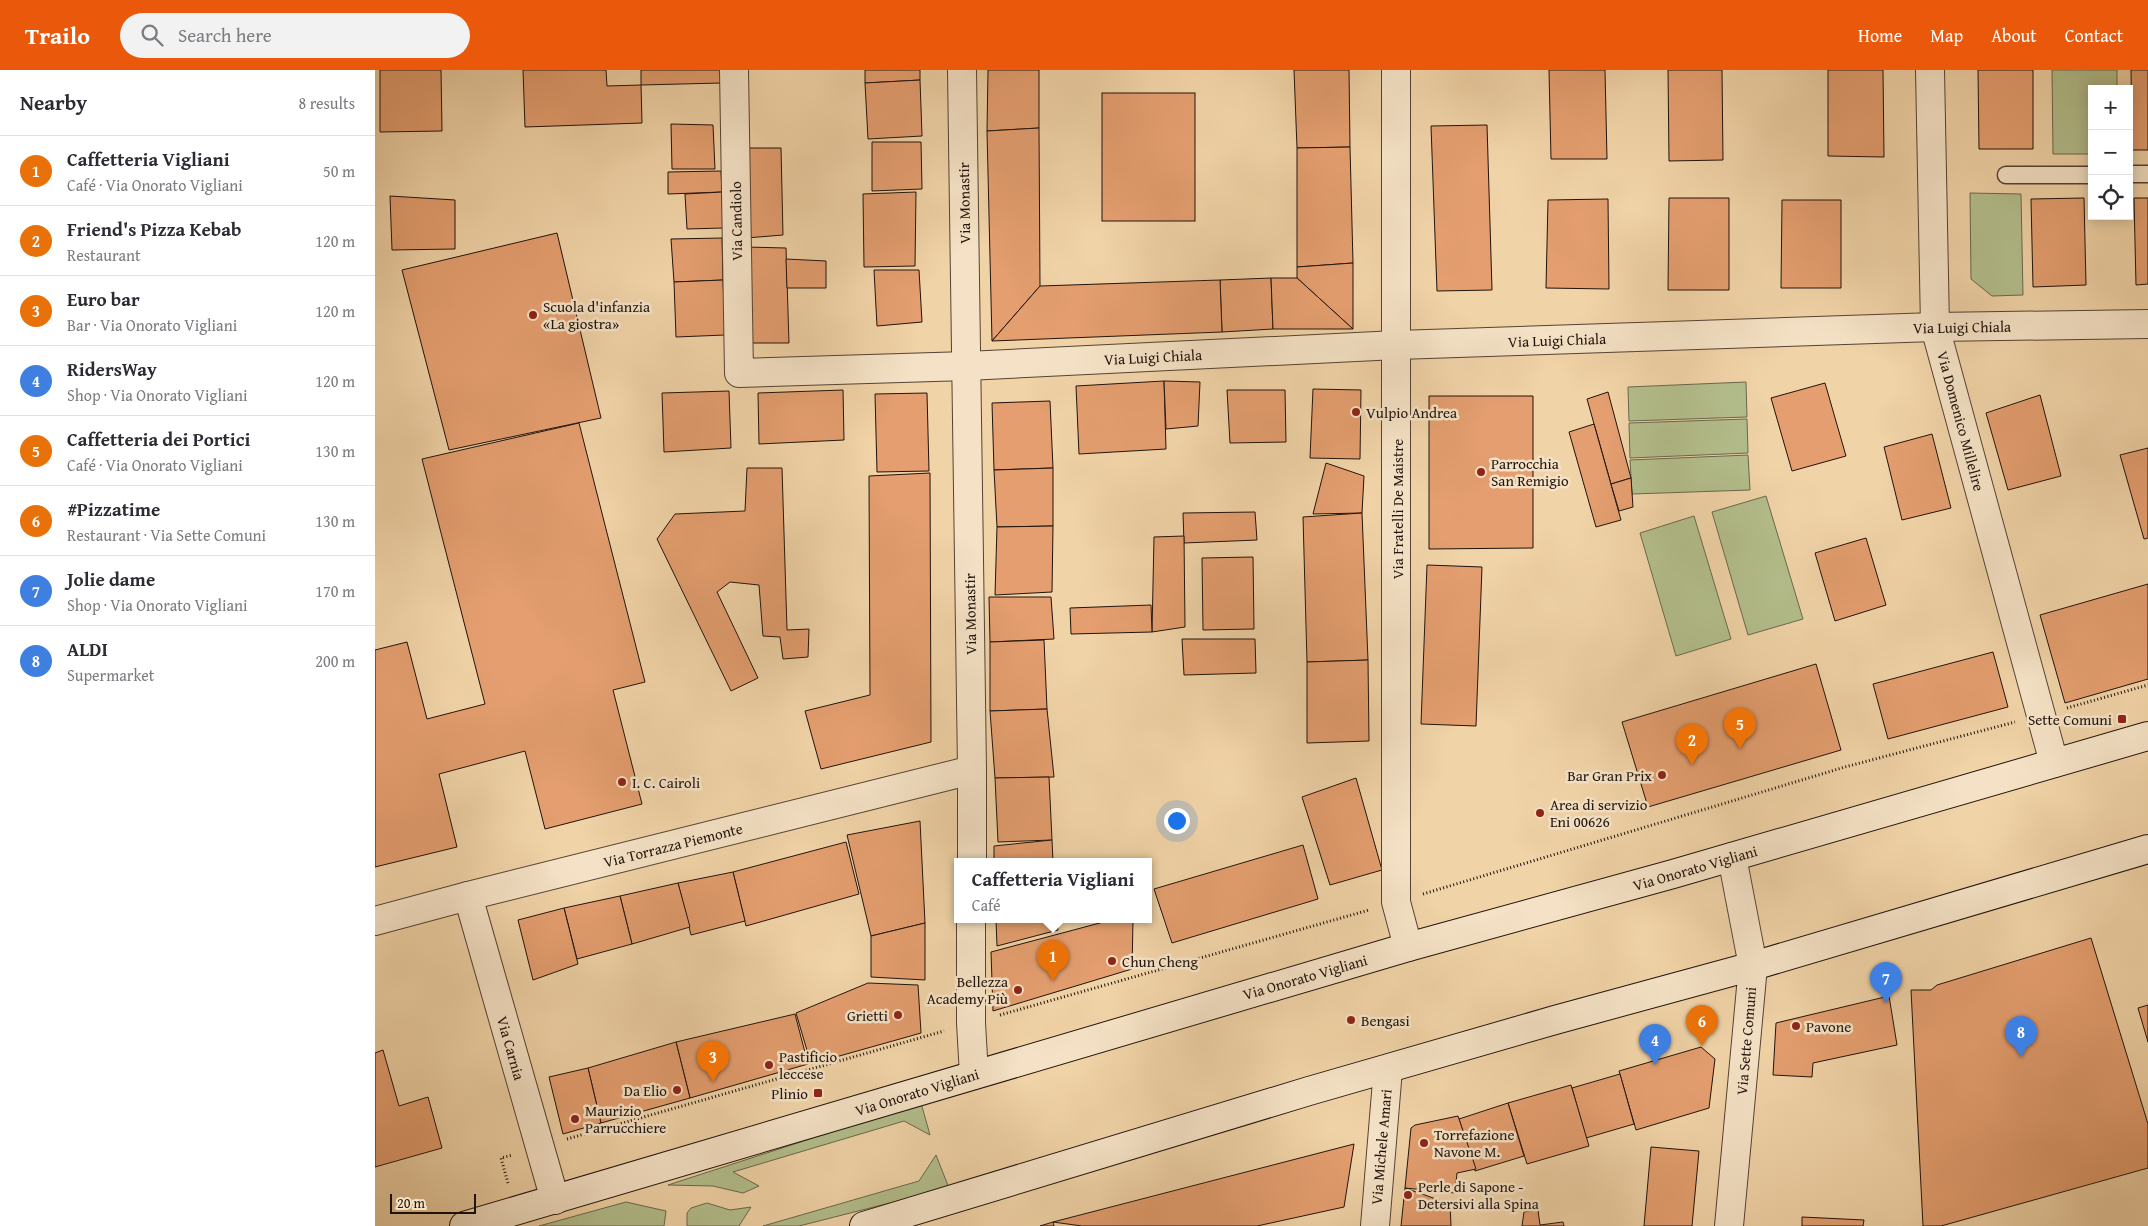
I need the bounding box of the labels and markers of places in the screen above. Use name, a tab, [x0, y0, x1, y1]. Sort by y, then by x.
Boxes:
place label: Scuola d'infanzia «La giostra»	[543, 296, 650, 334]
marker: Scuola d'infanzia «La giostra»	[527, 309, 539, 321]
place label: Vulpio Andrea	[1366, 402, 1457, 423]
marker: Vulpio Andrea	[1350, 406, 1362, 418]
place label: Parrocchia San Remigio	[1491, 453, 1569, 491]
marker: Parrocchia San Remigio	[1475, 466, 1487, 478]
pin: 5	[1724, 708, 1756, 749]
place label: Sette Comuni	[2028, 709, 2112, 730]
marker: Sette Comuni	[2116, 713, 2128, 725]
pin: 2	[1676, 724, 1708, 765]
place label: Bar Gran Prix	[1567, 765, 1652, 786]
marker: Bar Gran Prix	[1656, 769, 1668, 781]
place label: I. C. Cairoli	[632, 772, 700, 793]
marker: I. C. Cairoli	[616, 776, 628, 788]
place label: Area di servizio Eni 00626	[1550, 794, 1648, 832]
marker: Area di servizio Eni 00626	[1534, 807, 1546, 819]
pin: 1	[1037, 940, 1069, 981]
place label: Chun Cheng	[1122, 951, 1198, 972]
marker: Chun Cheng	[1106, 955, 1118, 967]
pin: 7	[1870, 962, 1902, 1003]
place label: Bellezza Academy Più	[927, 971, 1009, 1009]
marker: Bellezza Academy Più	[1012, 984, 1024, 996]
place label: Grietti	[847, 1005, 888, 1026]
pin: 6	[1686, 1005, 1718, 1046]
marker: Grietti	[892, 1009, 904, 1021]
place label: Bengasi	[1361, 1010, 1410, 1031]
marker: Bengasi	[1345, 1014, 1357, 1026]
place label: Pavone	[1806, 1016, 1851, 1037]
pin: 8	[2005, 1016, 2037, 1057]
marker: Pavone	[1790, 1020, 1802, 1032]
pin: 4	[1639, 1024, 1671, 1065]
pin: 3	[697, 1041, 729, 1082]
place label: Pastificio leccese	[779, 1046, 838, 1084]
marker: Pastificio leccese	[763, 1059, 775, 1071]
place label: Da Elio	[624, 1080, 667, 1101]
place label: Plinio	[771, 1083, 808, 1104]
marker: Da Elio	[671, 1084, 683, 1096]
marker: Plinio	[812, 1087, 824, 1099]
place label: Maurizio Parrucchiere	[585, 1100, 666, 1138]
marker: Maurizio Parrucchiere	[569, 1113, 581, 1125]
place label: Torrefazione Navone M.	[1434, 1124, 1514, 1162]
marker: Torrefazione Navone M.	[1418, 1137, 1430, 1149]
place label: Perle di Sapone - Detersivi alla Spina	[1418, 1176, 1539, 1214]
marker: Perle di Sapone - Detersivi alla Spina	[1402, 1189, 1414, 1201]

